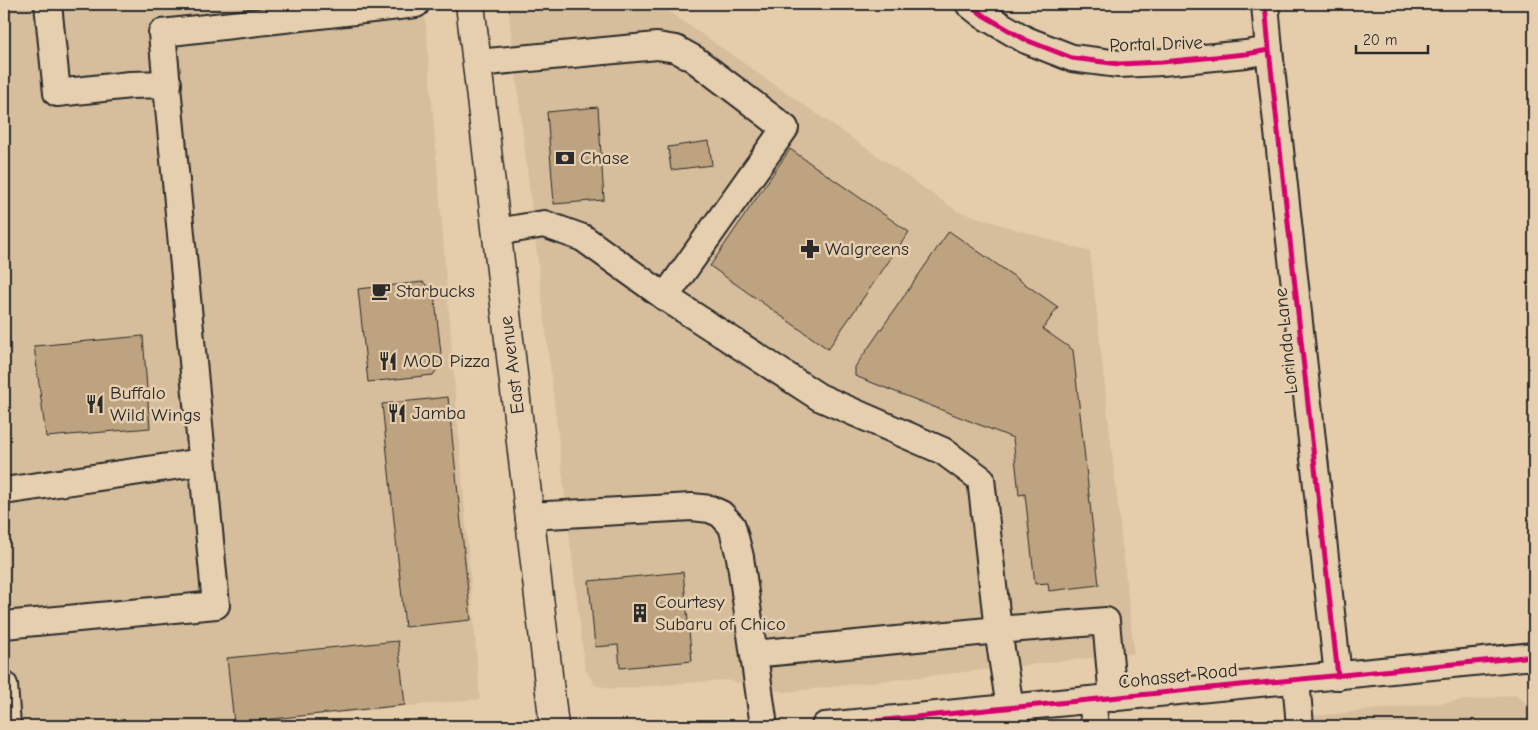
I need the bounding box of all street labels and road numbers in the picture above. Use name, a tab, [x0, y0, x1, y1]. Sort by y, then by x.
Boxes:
street label: Portal Drive	[1109, 31, 1203, 57]
street label: Lorinda Lane	[1269, 287, 1303, 395]
street label: East Avenue	[495, 315, 529, 415]
street label: Cohasset Road	[1117, 659, 1239, 693]

